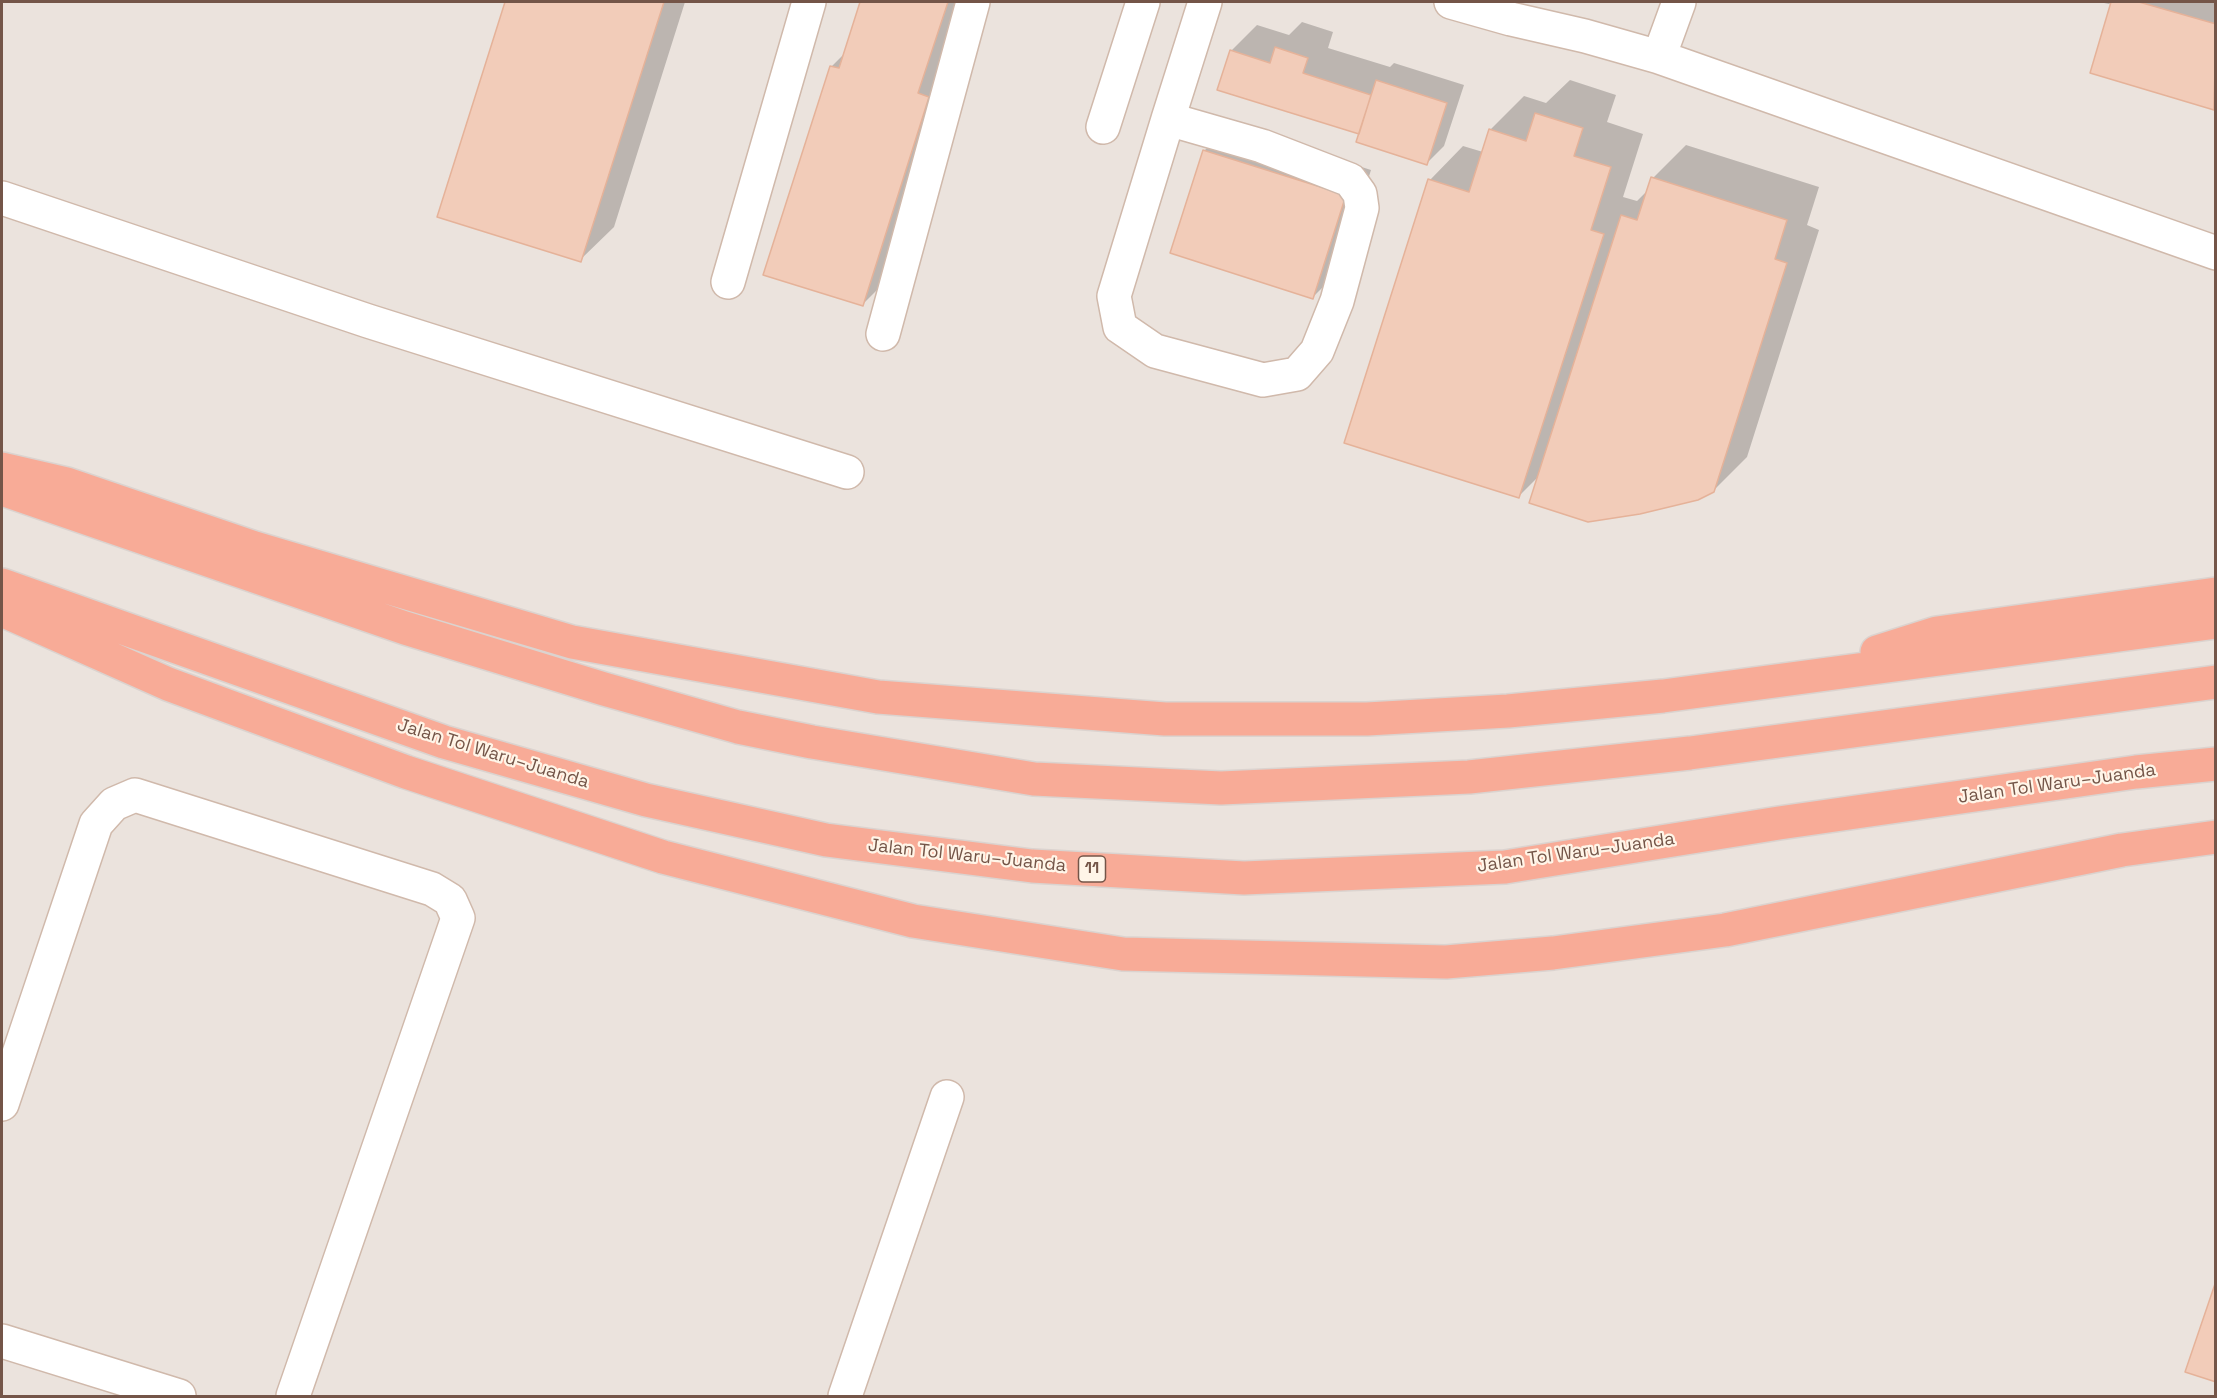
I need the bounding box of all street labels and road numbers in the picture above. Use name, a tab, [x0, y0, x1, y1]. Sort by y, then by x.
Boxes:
street label: Jalan Tol Waru–Juanda	[395, 715, 591, 793]
street label: Jalan Tol Waru–Juanda	[1957, 759, 2157, 809]
street label: Jalan Tol Waru–Juanda	[1476, 828, 1676, 878]
street label: Jalan Tol Waru–Juanda	[867, 835, 1067, 877]
road number: 11	[1078, 856, 1106, 882]

